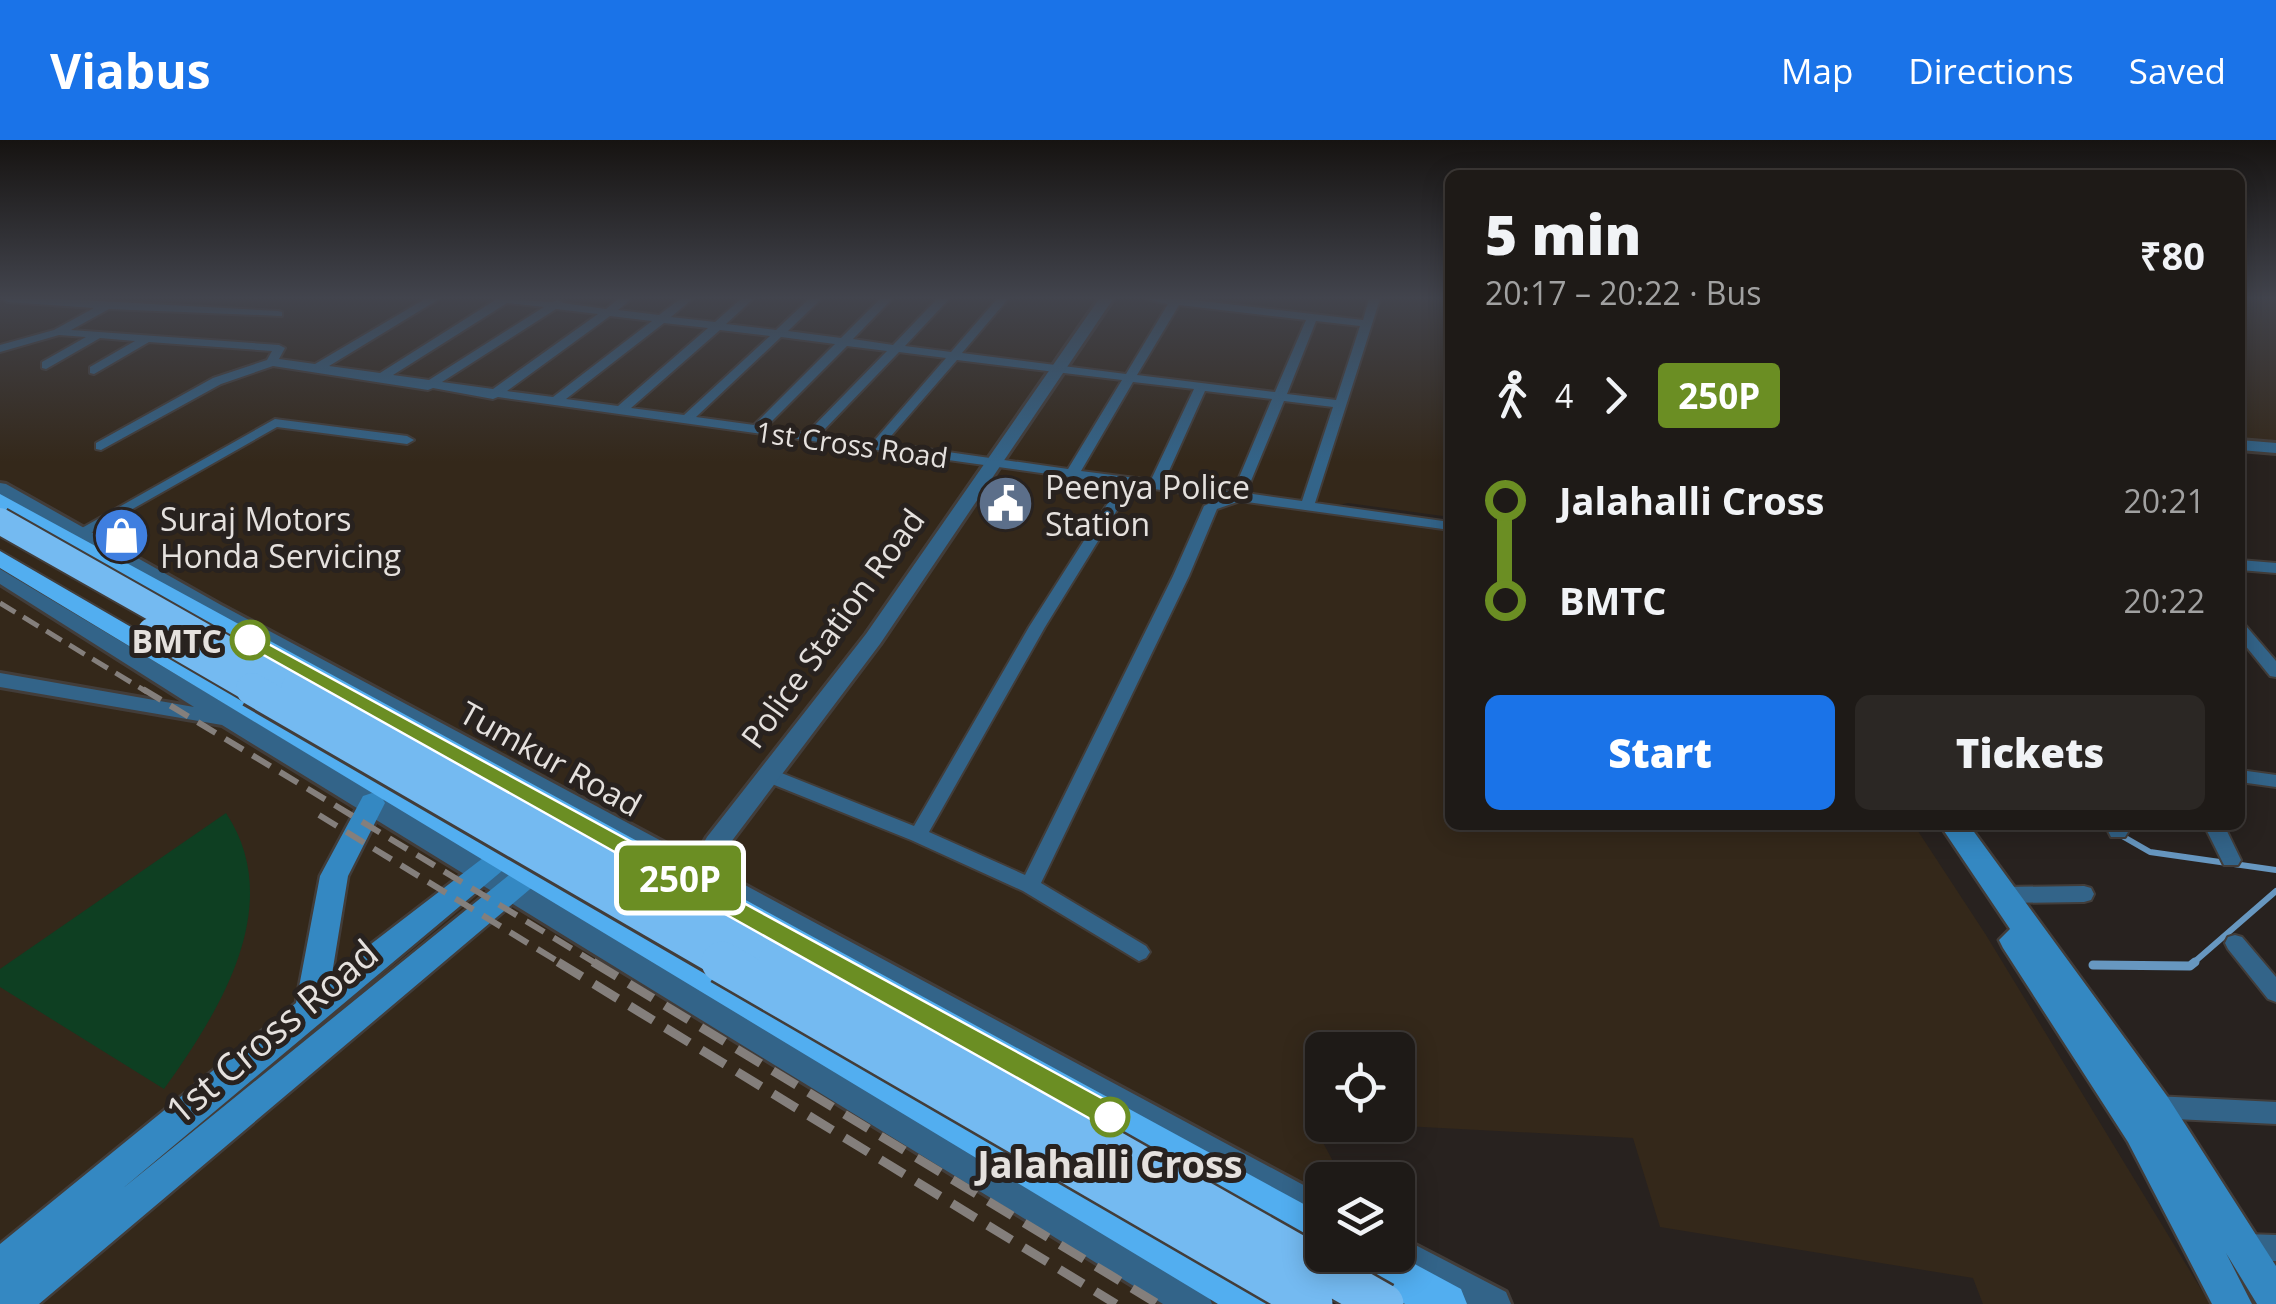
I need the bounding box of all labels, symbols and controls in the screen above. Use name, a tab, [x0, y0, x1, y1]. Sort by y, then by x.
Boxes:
text: Viabus	[50, 38, 211, 103]
text: Map	[1781, 47, 1853, 94]
text: Directions	[1908, 47, 2074, 94]
text: Saved	[2129, 47, 2226, 94]
text: 5 min	[1485, 196, 1641, 271]
text: ₹80	[2140, 229, 2205, 281]
text: 20:17 – 20:22 · Bus	[1485, 271, 1761, 314]
icon: walk	[1485, 368, 1540, 423]
icon: forward	[1588, 368, 1643, 423]
text: 250P	[1678, 372, 1760, 419]
text: 4	[1555, 374, 1573, 417]
street label: 1st Cross Road	[754, 412, 950, 476]
place label: Peenya Police Station	[1045, 465, 1250, 545]
public building icon: Peenya Police Station	[976, 474, 1036, 534]
text: Jalahalli Cross	[1559, 474, 1824, 526]
text: 20:21	[2123, 479, 2205, 522]
place label: Suraj Motors Honda Servicing	[160, 497, 401, 577]
street label: Police Station Road	[731, 500, 933, 756]
shop icon: Suraj Motors Honda Servicing	[91, 506, 151, 566]
text: BMTC	[1559, 574, 1667, 626]
text: 20:22	[2123, 579, 2205, 622]
place label: BMTC	[131, 619, 222, 662]
marker: BMTC	[231, 621, 269, 659]
street label: Tumkur Road	[453, 690, 649, 826]
button: Start	[1485, 695, 1835, 810]
button: Tickets	[1855, 695, 2205, 810]
line badge: 250P	[610, 846, 750, 910]
text: 250P	[639, 855, 721, 902]
street label: 1st Cross Road	[154, 927, 388, 1135]
map controls	[1305, 1032, 1415, 1272]
button: locate	[1305, 1032, 1415, 1142]
marker: Jalahalli Cross	[1091, 1098, 1129, 1136]
place label: Jalahalli Cross	[974, 1137, 1243, 1189]
button: layers	[1305, 1162, 1415, 1272]

